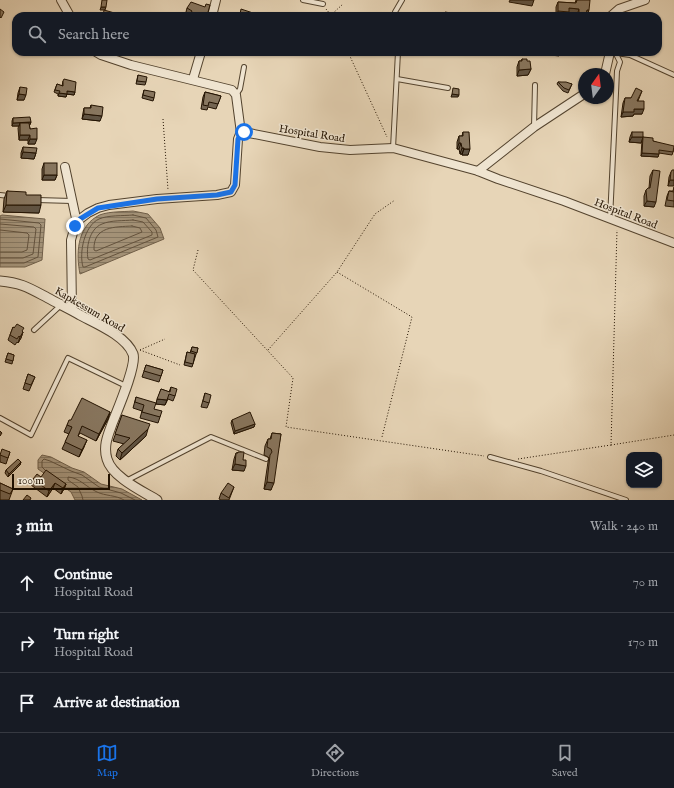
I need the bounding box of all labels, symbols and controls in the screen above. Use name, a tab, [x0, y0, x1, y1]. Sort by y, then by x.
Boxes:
search box	[12, 12, 662, 56]
icon: search	[26, 23, 48, 45]
text: Search here	[58, 25, 129, 44]
north arrow	[578, 68, 614, 104]
street label: Hospital Road	[278, 122, 346, 146]
route start	[235, 123, 253, 141]
street label: Hospital Road	[592, 195, 659, 232]
route end	[66, 217, 84, 235]
street label: Kapkessum Road	[52, 284, 127, 336]
map controls	[626, 452, 662, 488]
button: layers	[626, 452, 662, 488]
scale bar	[12, 472, 110, 491]
text: 100 m	[18, 474, 44, 488]
text: 3 min	[16, 516, 53, 537]
text: Walk · 240 m	[590, 518, 658, 535]
text: Continue	[54, 565, 112, 584]
icon: ahead	[16, 572, 38, 594]
text: 70 m	[633, 574, 658, 591]
text: Hospital Road	[54, 584, 133, 601]
text: Turn right	[54, 625, 119, 644]
icon: right	[16, 632, 38, 654]
text: 170 m	[628, 634, 658, 651]
text: Hospital Road	[54, 644, 133, 661]
icon: arrive	[16, 692, 38, 714]
text: Arrive at destination	[54, 693, 180, 712]
tab: Map	[96, 742, 118, 780]
tab: Directions	[311, 742, 359, 780]
tab: Saved	[552, 742, 578, 780]

